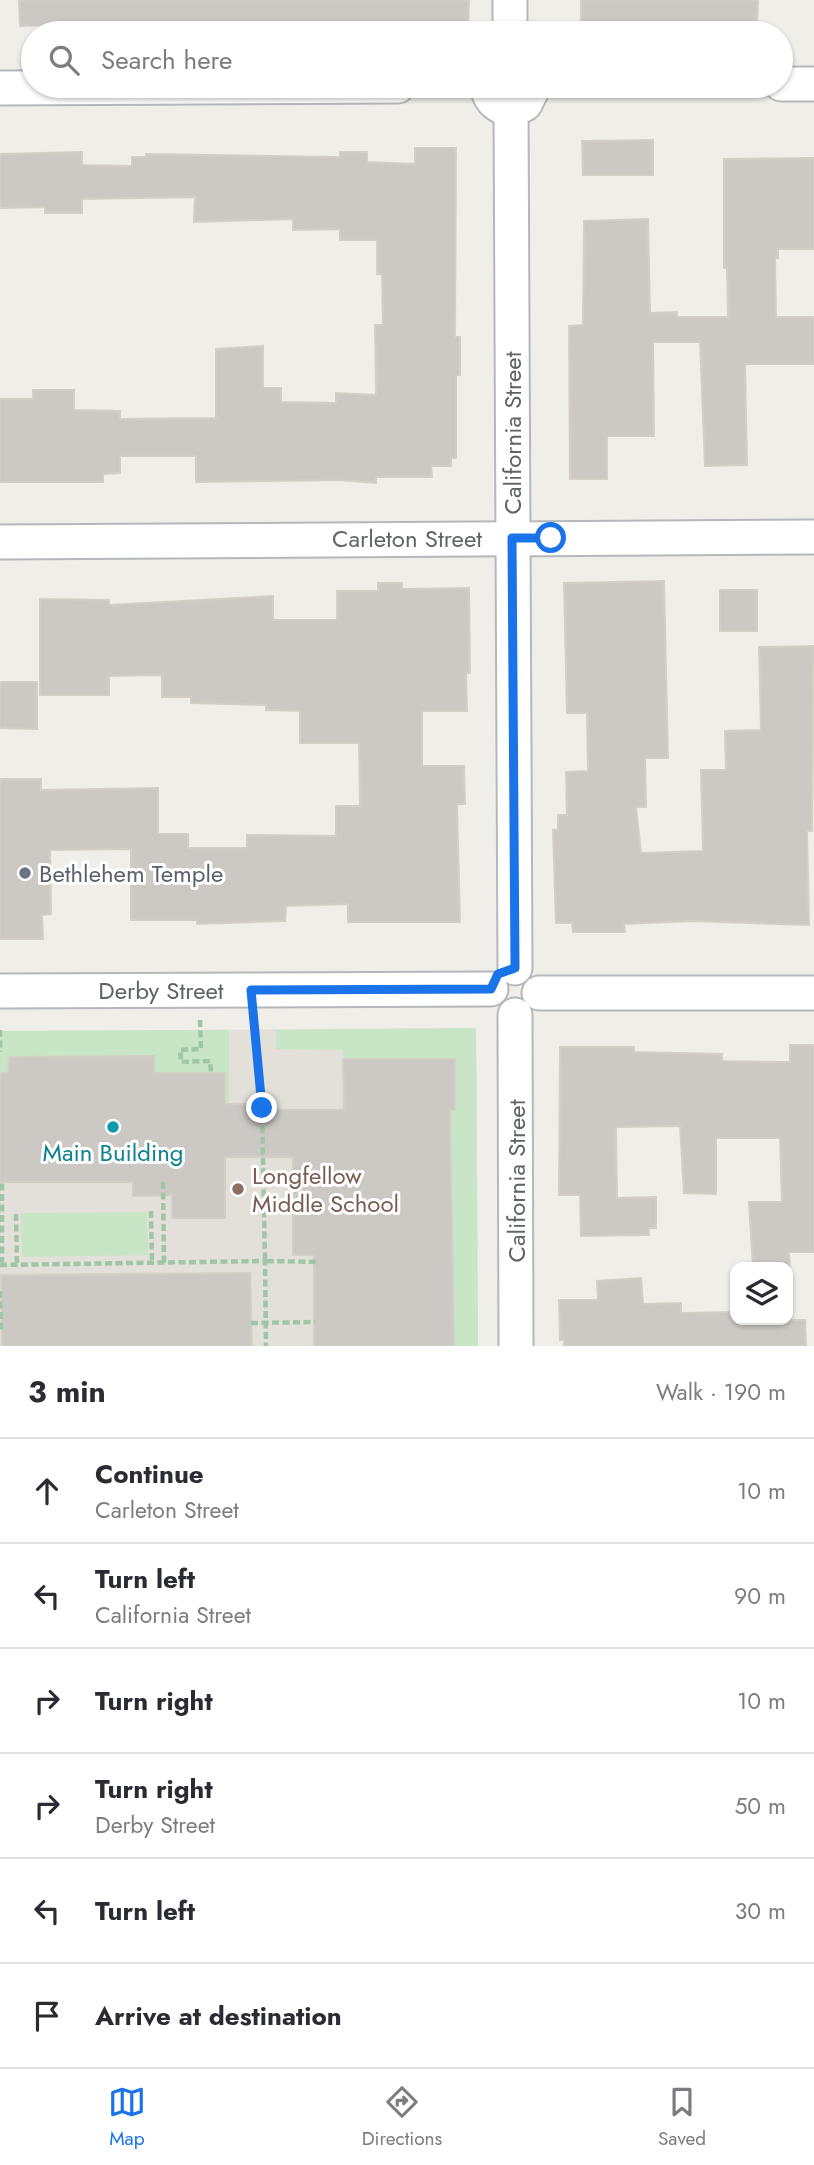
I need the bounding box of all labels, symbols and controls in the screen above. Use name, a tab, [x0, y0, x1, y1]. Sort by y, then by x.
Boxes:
search box	[21, 21, 793, 98]
icon: search	[45, 41, 83, 79]
text: Search here	[101, 41, 233, 79]
street label: California Street	[495, 351, 530, 514]
street label: Carleton Street	[332, 521, 482, 556]
route start	[535, 522, 566, 553]
place label: Bethlehem Temple	[39, 856, 223, 891]
marker: Bethlehem Temple	[17, 865, 33, 881]
street label: Derby Street	[98, 973, 224, 1008]
route end	[246, 1092, 277, 1123]
street label: California Street	[499, 1099, 534, 1262]
marker: Main Building	[105, 1119, 121, 1135]
place label: Main Building	[43, 1135, 183, 1170]
place label: Longfellow Middle School	[252, 1158, 399, 1221]
marker: Longfellow Middle School	[230, 1181, 246, 1197]
map controls	[730, 1262, 793, 1325]
button: layers	[730, 1262, 793, 1325]
text: 3 min	[28, 1370, 106, 1413]
text: Walk · 190 m	[656, 1375, 786, 1409]
text: Continue	[95, 1455, 204, 1493]
icon: ahead	[28, 1472, 66, 1510]
text: 10 m	[737, 1474, 786, 1508]
text: Carleton Street	[95, 1493, 239, 1527]
text: Turn left	[95, 1560, 195, 1598]
icon: left	[28, 1577, 66, 1615]
text: 90 m	[734, 1579, 786, 1613]
text: California Street	[95, 1598, 251, 1632]
icon: right	[28, 1682, 66, 1720]
text: Turn right	[95, 1682, 213, 1720]
text: 10 m	[737, 1684, 786, 1718]
text: Turn right	[95, 1770, 213, 1808]
icon: right	[28, 1787, 66, 1825]
text: 50 m	[734, 1789, 786, 1823]
text: Derby Street	[95, 1808, 215, 1842]
icon: left	[28, 1892, 66, 1930]
text: Turn left	[95, 1892, 195, 1930]
text: 30 m	[735, 1894, 786, 1928]
icon: arrive	[28, 1997, 66, 2035]
text: Arrive at destination	[95, 1997, 342, 2035]
tab: Map	[108, 2083, 146, 2152]
tab: Directions	[362, 2083, 442, 2152]
tab: Saved	[658, 2083, 706, 2152]

